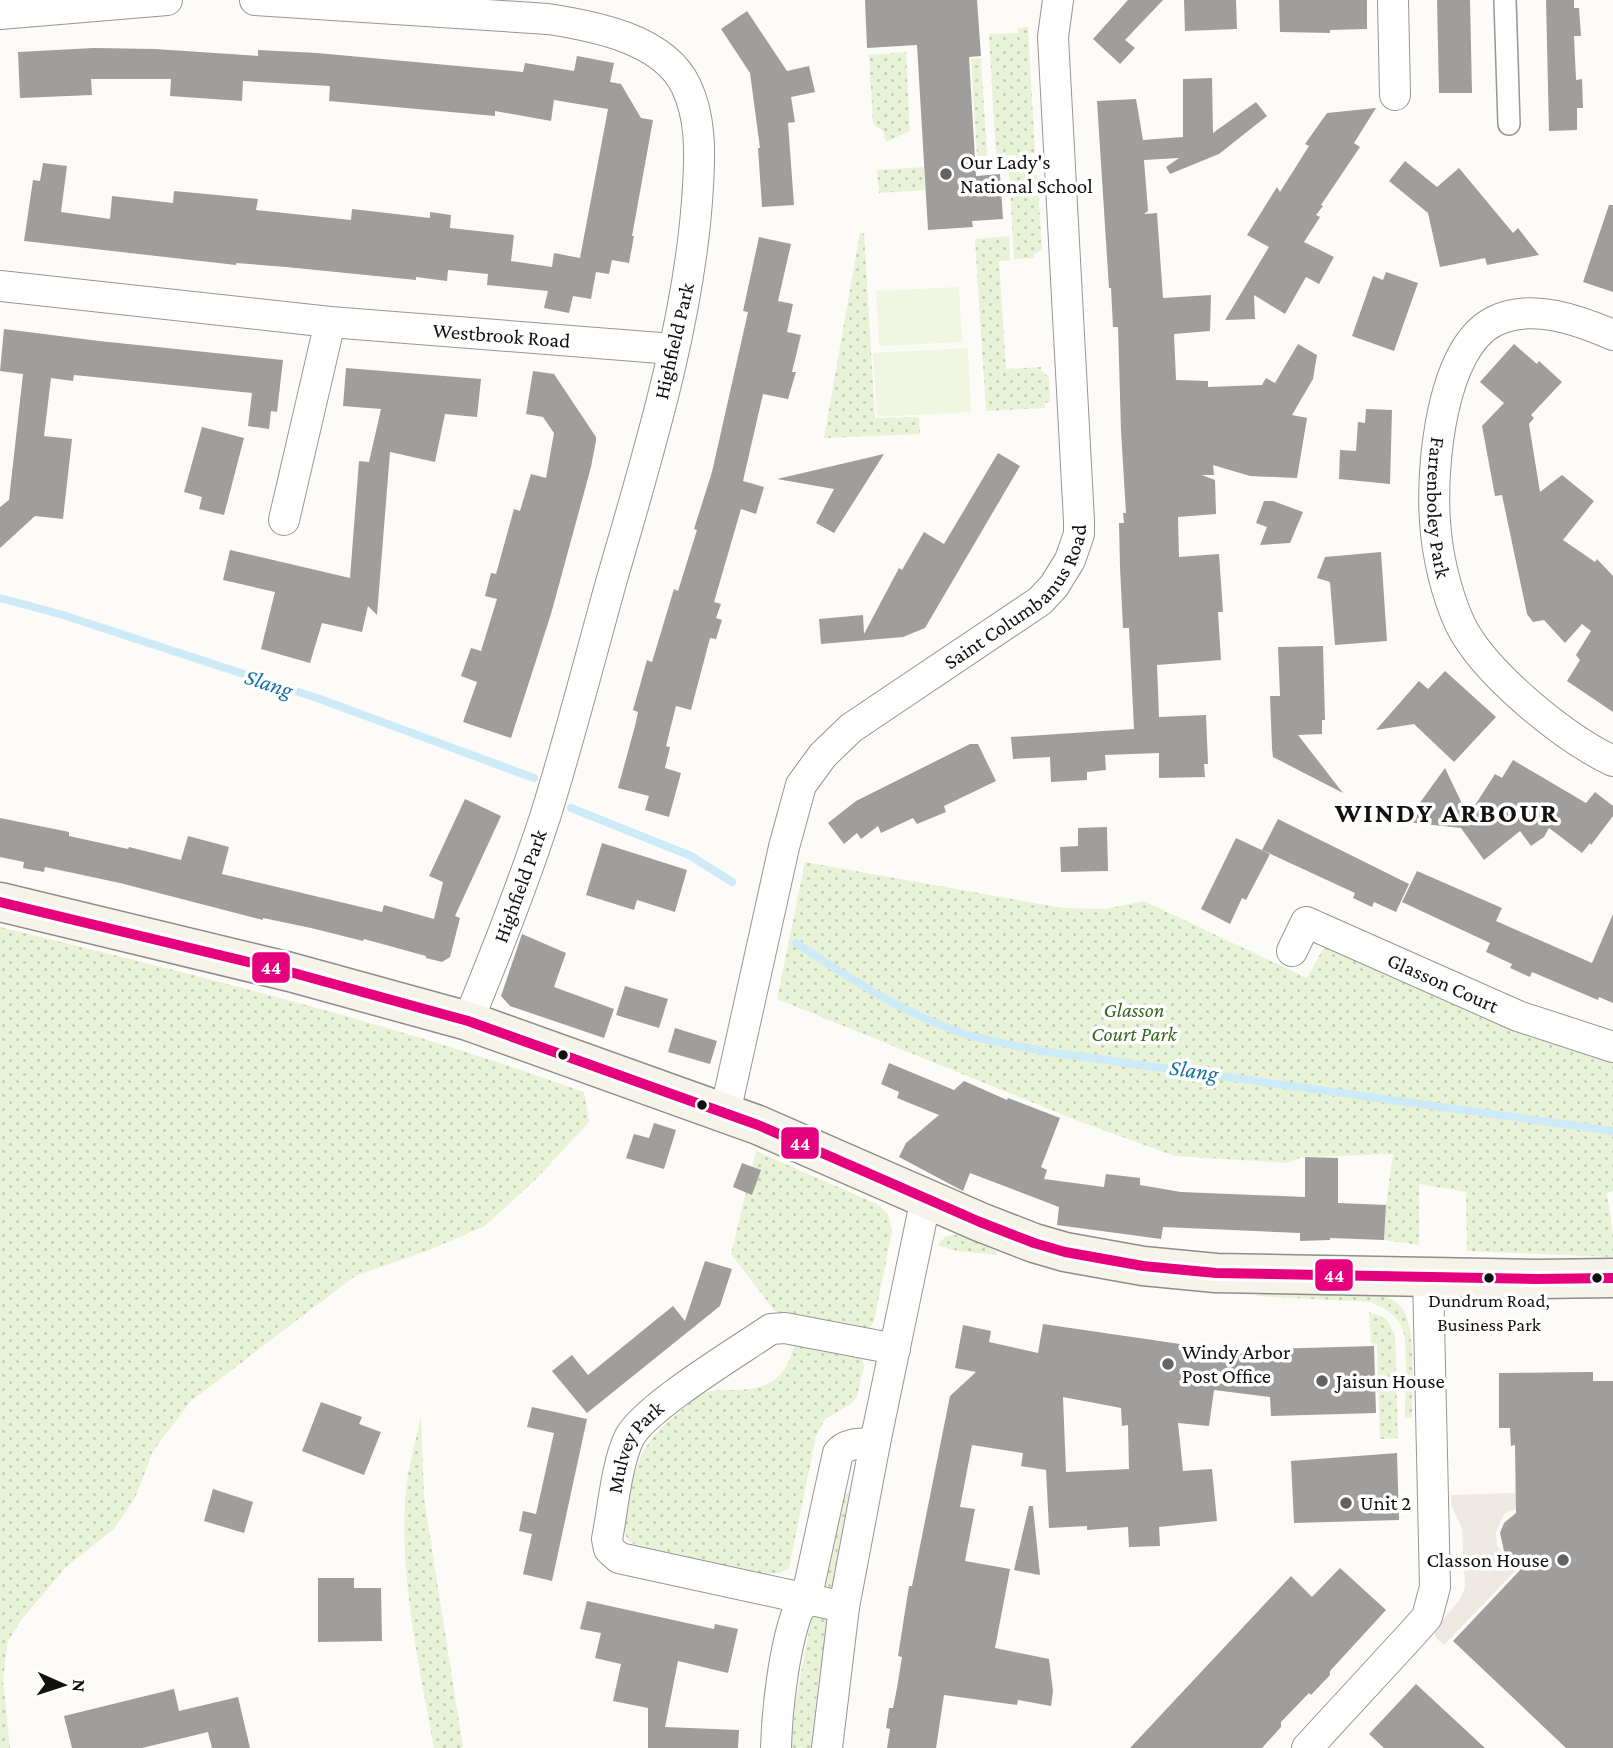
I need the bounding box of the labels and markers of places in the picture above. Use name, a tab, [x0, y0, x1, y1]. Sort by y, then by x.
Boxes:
place label: Our Lady's National School	[960, 150, 1093, 198]
marker: Our Lady's National School	[938, 166, 954, 182]
unlabelled marker	[556, 1048, 570, 1062]
unlabelled marker	[695, 1098, 709, 1112]
marker: Dundrum Road, Business Park	[1482, 1271, 1496, 1285]
unlabelled marker	[1590, 1271, 1604, 1285]
place label: Dundrum Road, Business Park	[1428, 1290, 1550, 1335]
place label: Windy Arbor Post Office	[1182, 1340, 1291, 1388]
marker: Windy Arbor Post Office	[1160, 1356, 1176, 1372]
place label: Jaisun House	[1334, 1369, 1445, 1393]
marker: Jaisun House	[1314, 1373, 1330, 1389]
place label: Unit 2	[1360, 1491, 1411, 1515]
marker: Unit 2	[1338, 1495, 1354, 1511]
place label: Classon House	[1426, 1548, 1549, 1572]
marker: Classon House	[1555, 1552, 1571, 1568]

